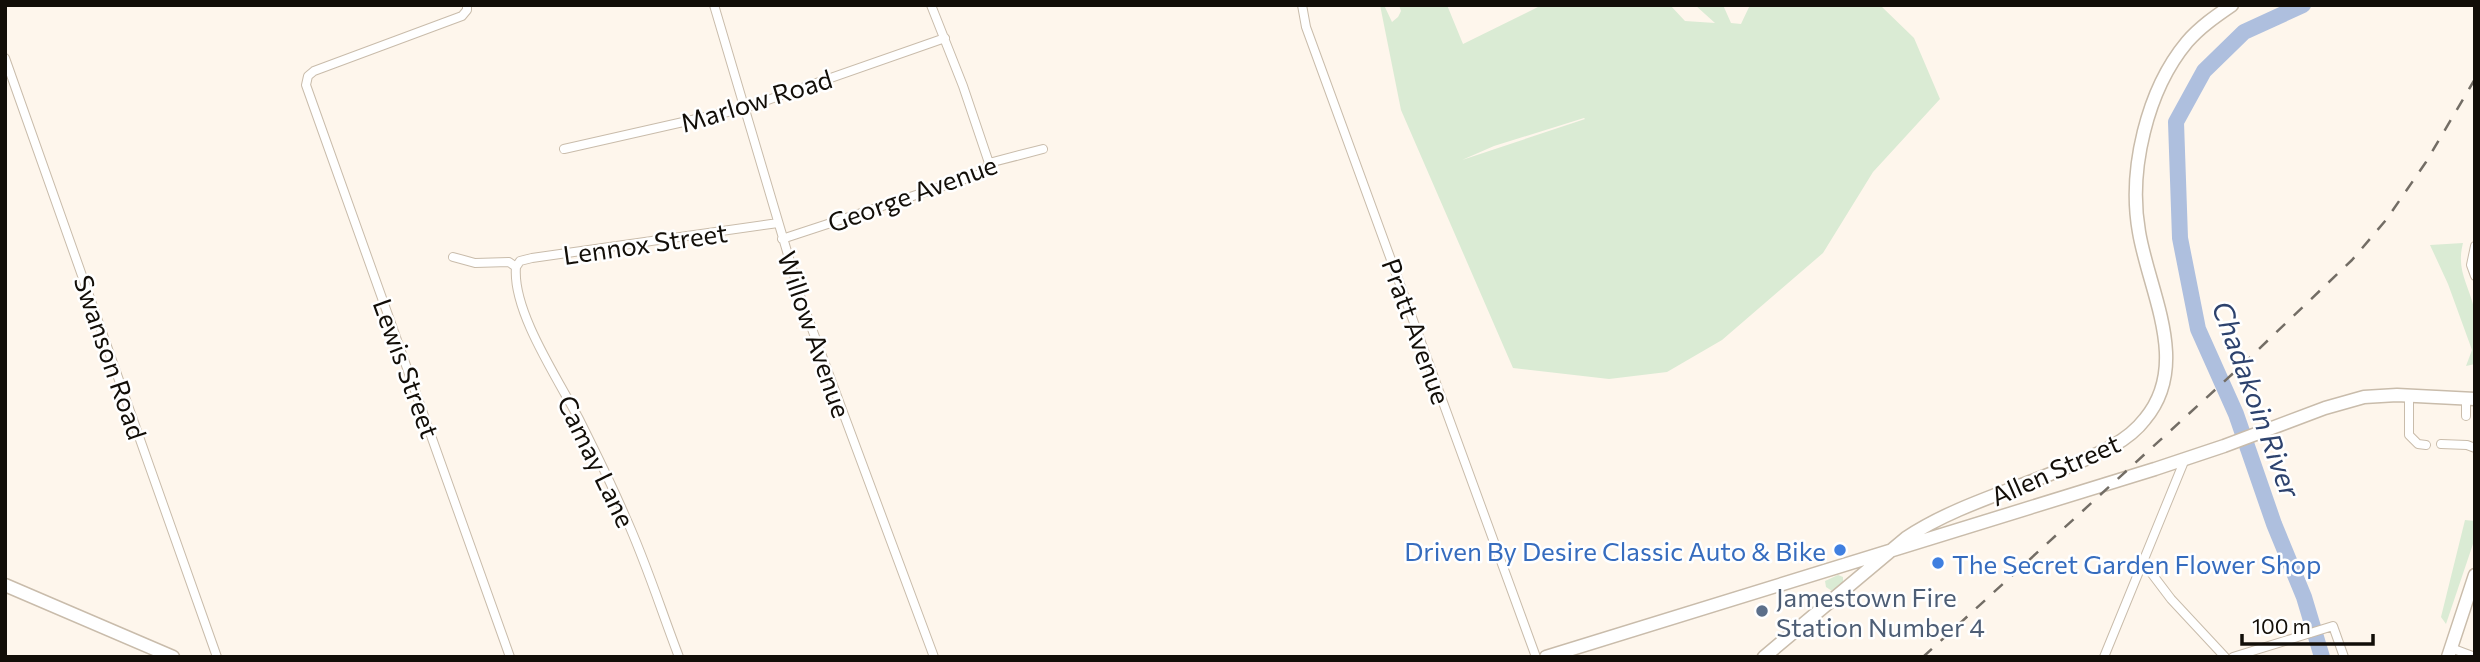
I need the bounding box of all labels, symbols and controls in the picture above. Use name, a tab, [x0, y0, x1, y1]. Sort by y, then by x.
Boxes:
street label: Marlow Road	[676, 62, 836, 138]
street label: George Avenue	[823, 148, 1001, 238]
street label: Lennox Street	[561, 216, 729, 270]
street label: Willow Avenue	[772, 247, 858, 421]
street label: Pratt Avenue	[1376, 254, 1458, 408]
street label: Swanson Road	[68, 271, 154, 443]
street label: Lewis Street	[367, 294, 447, 442]
water label: Chadakoin River	[2206, 296, 2309, 503]
street label: Camay Lane	[552, 390, 642, 532]
street label: Allen Street	[1986, 427, 2124, 511]
place label: Driven By Desire Classic Auto & Bike	[1404, 535, 1826, 566]
marker: Driven By Desire Classic Auto & Bike	[1832, 542, 1848, 558]
place label: The Secret Garden Flower Shop	[1952, 548, 2321, 579]
marker: The Secret Garden Flower Shop	[1930, 555, 1946, 571]
place label: Jamestown Fire Station Number 4	[1776, 581, 1985, 642]
scale bar	[2242, 602, 2373, 646]
marker: Jamestown Fire Station Number 4	[1754, 603, 1770, 619]
text: 100 m	[2252, 613, 2311, 638]

